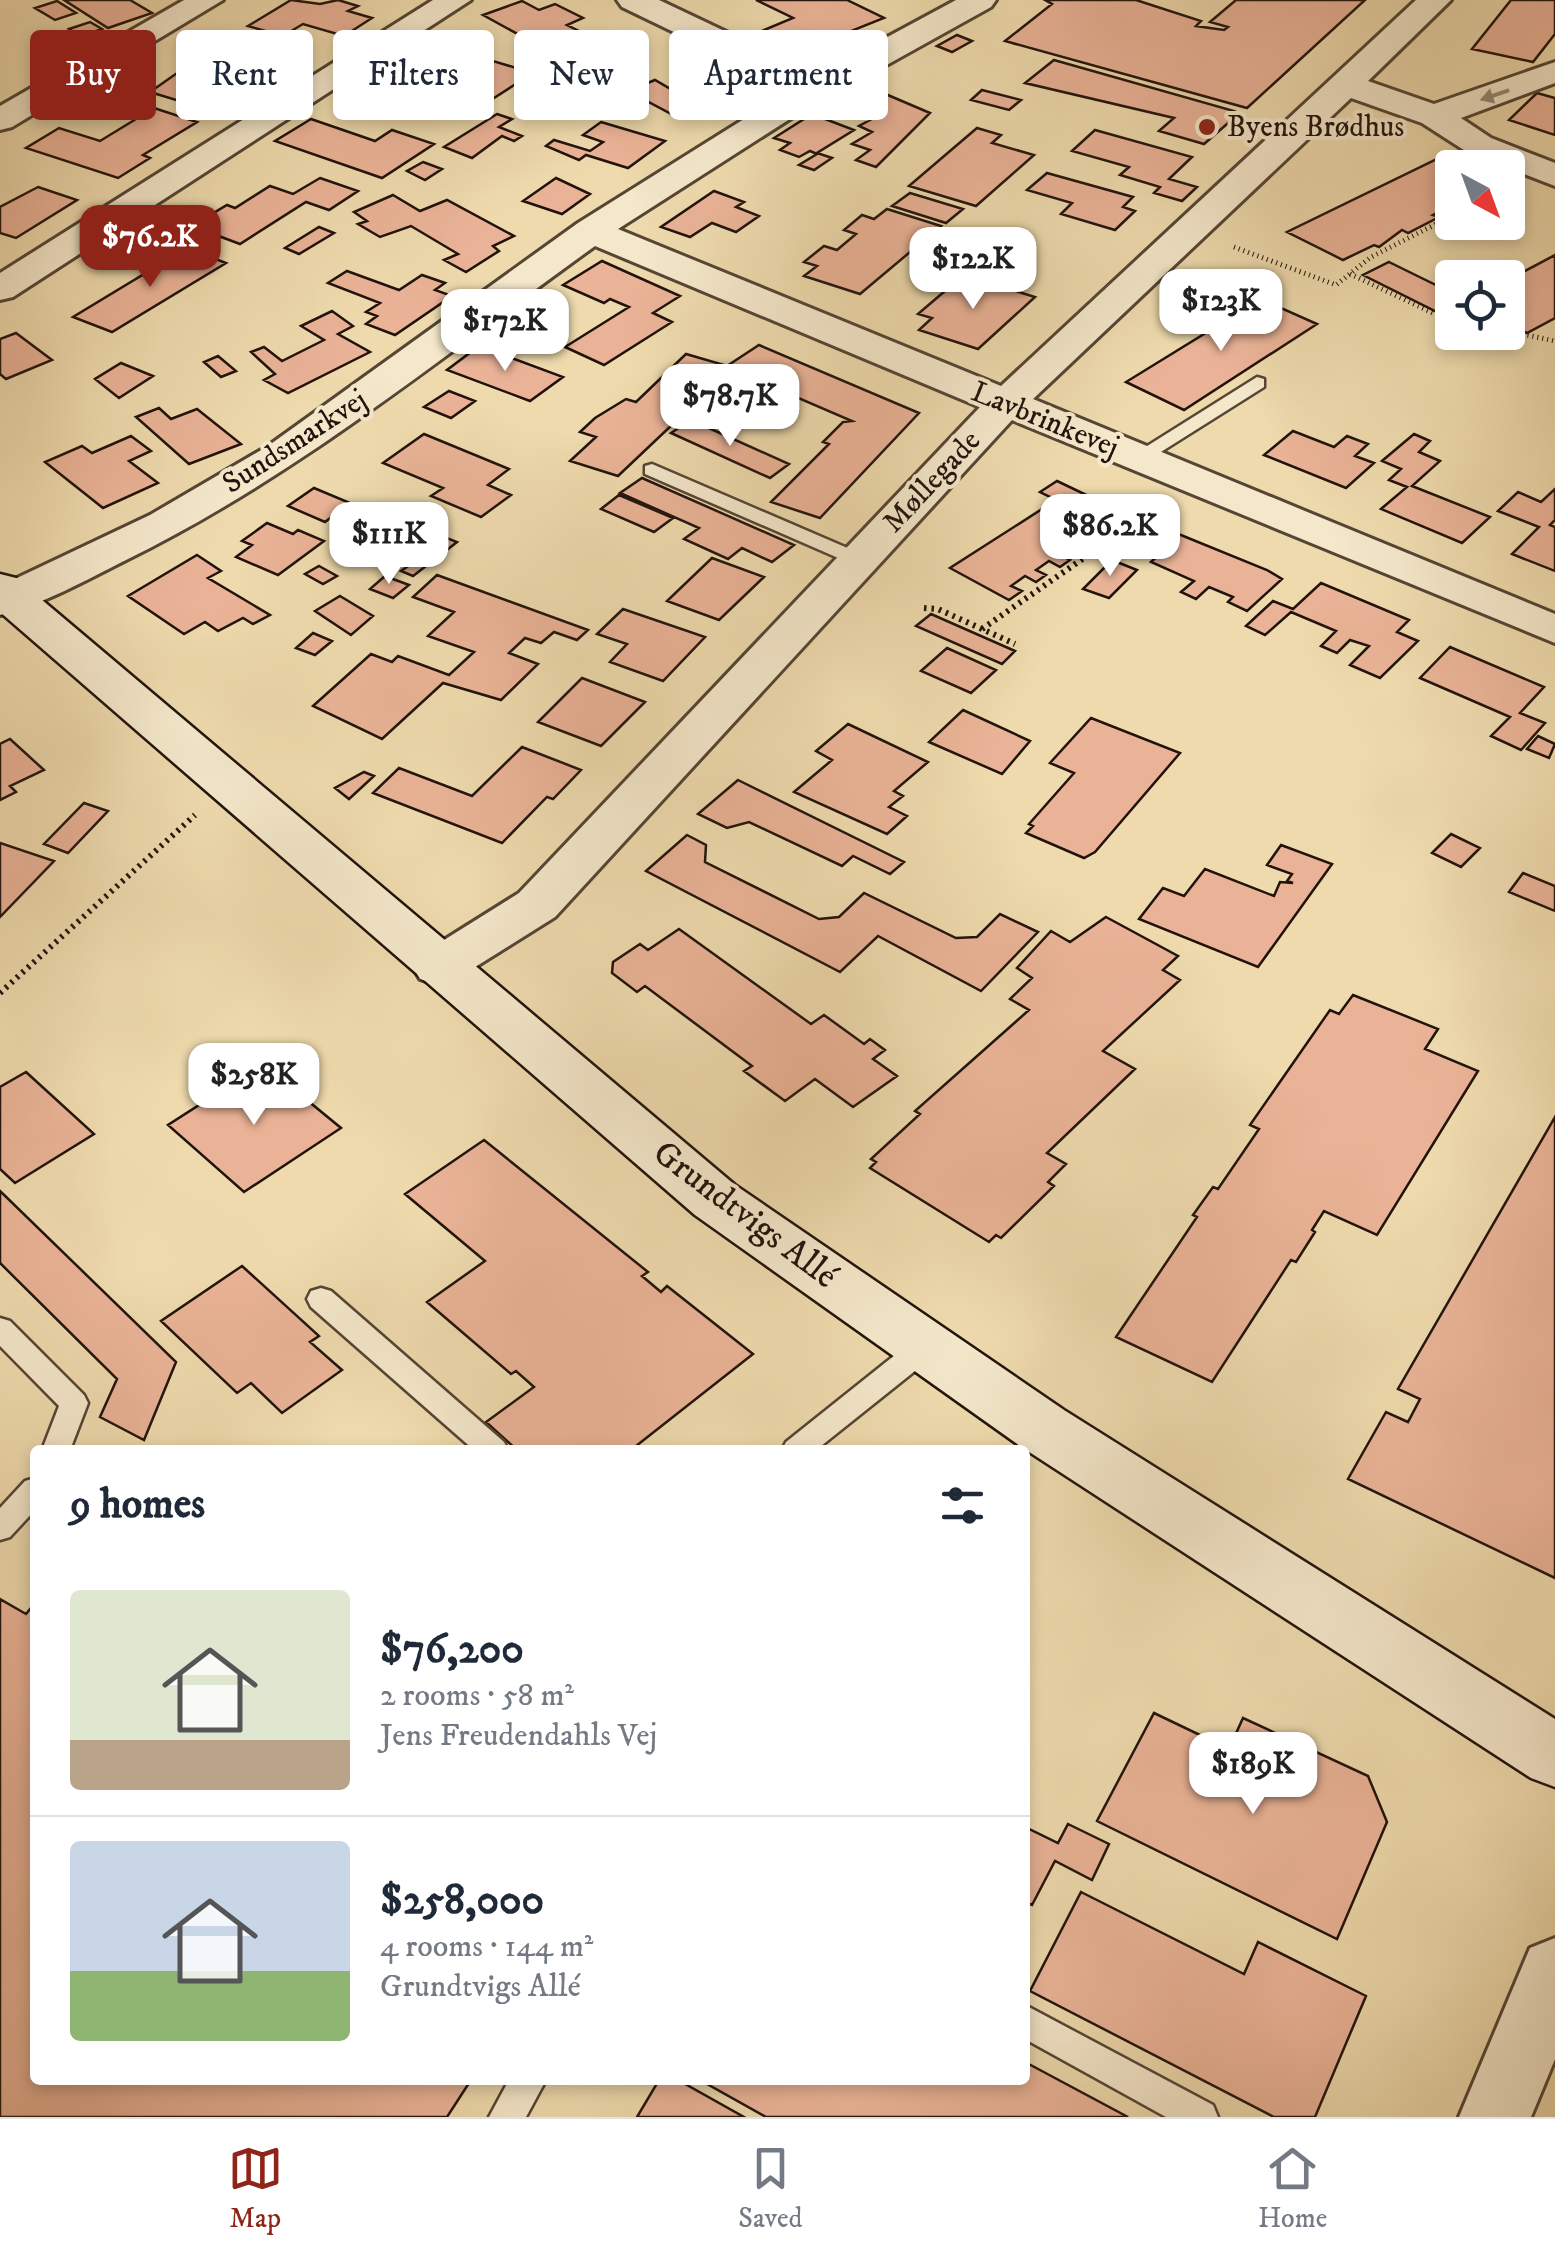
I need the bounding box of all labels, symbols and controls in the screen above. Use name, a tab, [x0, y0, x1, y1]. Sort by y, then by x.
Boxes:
chip: Buy	[30, 30, 156, 120]
chip: Rent	[176, 30, 313, 120]
chip: Filters	[333, 30, 494, 120]
chip: New	[514, 30, 649, 120]
chip: Apartment	[669, 30, 888, 120]
one-way arrow	[1479, 88, 1509, 103]
place label: Byens Brødhus	[1227, 109, 1404, 146]
marker: Byens Brødhus	[1196, 116, 1218, 138]
north arrow	[1435, 150, 1525, 240]
map controls	[1435, 150, 1525, 350]
pin: $76.2K	[69, 205, 231, 290]
text: $76.2K	[102, 217, 198, 257]
pin: $122K	[903, 227, 1043, 312]
text: $122K	[931, 239, 1015, 279]
button: locate	[1435, 260, 1525, 350]
pin: $123K	[1151, 269, 1291, 354]
text: $123K	[1181, 281, 1261, 321]
pin: $172K	[435, 289, 575, 374]
text: $172K	[463, 301, 547, 341]
pin: $78.7K	[649, 364, 811, 449]
street label: Lavbrinkevej	[966, 374, 1124, 466]
text: $78.7K	[682, 376, 778, 416]
street label: Sundsmarkvej	[216, 382, 374, 502]
street label: Møllegade	[875, 423, 989, 541]
pin: $86.2K	[1029, 494, 1191, 579]
pin: $111K	[319, 502, 459, 587]
text: $86.2K	[1062, 506, 1158, 546]
text: $111K	[351, 514, 427, 554]
pin: $258K	[184, 1043, 324, 1128]
text: $258K	[210, 1055, 298, 1095]
street label: Grundtvigs Allé	[644, 1131, 846, 1299]
icon: filters	[935, 1478, 990, 1533]
text: 9 homes	[70, 1479, 205, 1531]
text: $76,200	[380, 1624, 524, 1676]
icon: home	[150, 1630, 270, 1750]
text: 2 rooms · 58 m²	[380, 1676, 574, 1716]
text: Jens Freudendahls Vej	[380, 1716, 657, 1756]
pin: $189K	[1183, 1732, 1323, 1817]
text: $189K	[1211, 1744, 1295, 1784]
text: $258,000	[380, 1875, 544, 1927]
icon: home	[150, 1881, 270, 2001]
text: 4 rooms · 144 m²	[380, 1927, 593, 1967]
text: Grundtvigs Allé	[380, 1967, 581, 2007]
tab: Map	[228, 2141, 283, 2236]
tab: Saved	[738, 2141, 803, 2236]
tab: Home	[1258, 2141, 1327, 2236]

